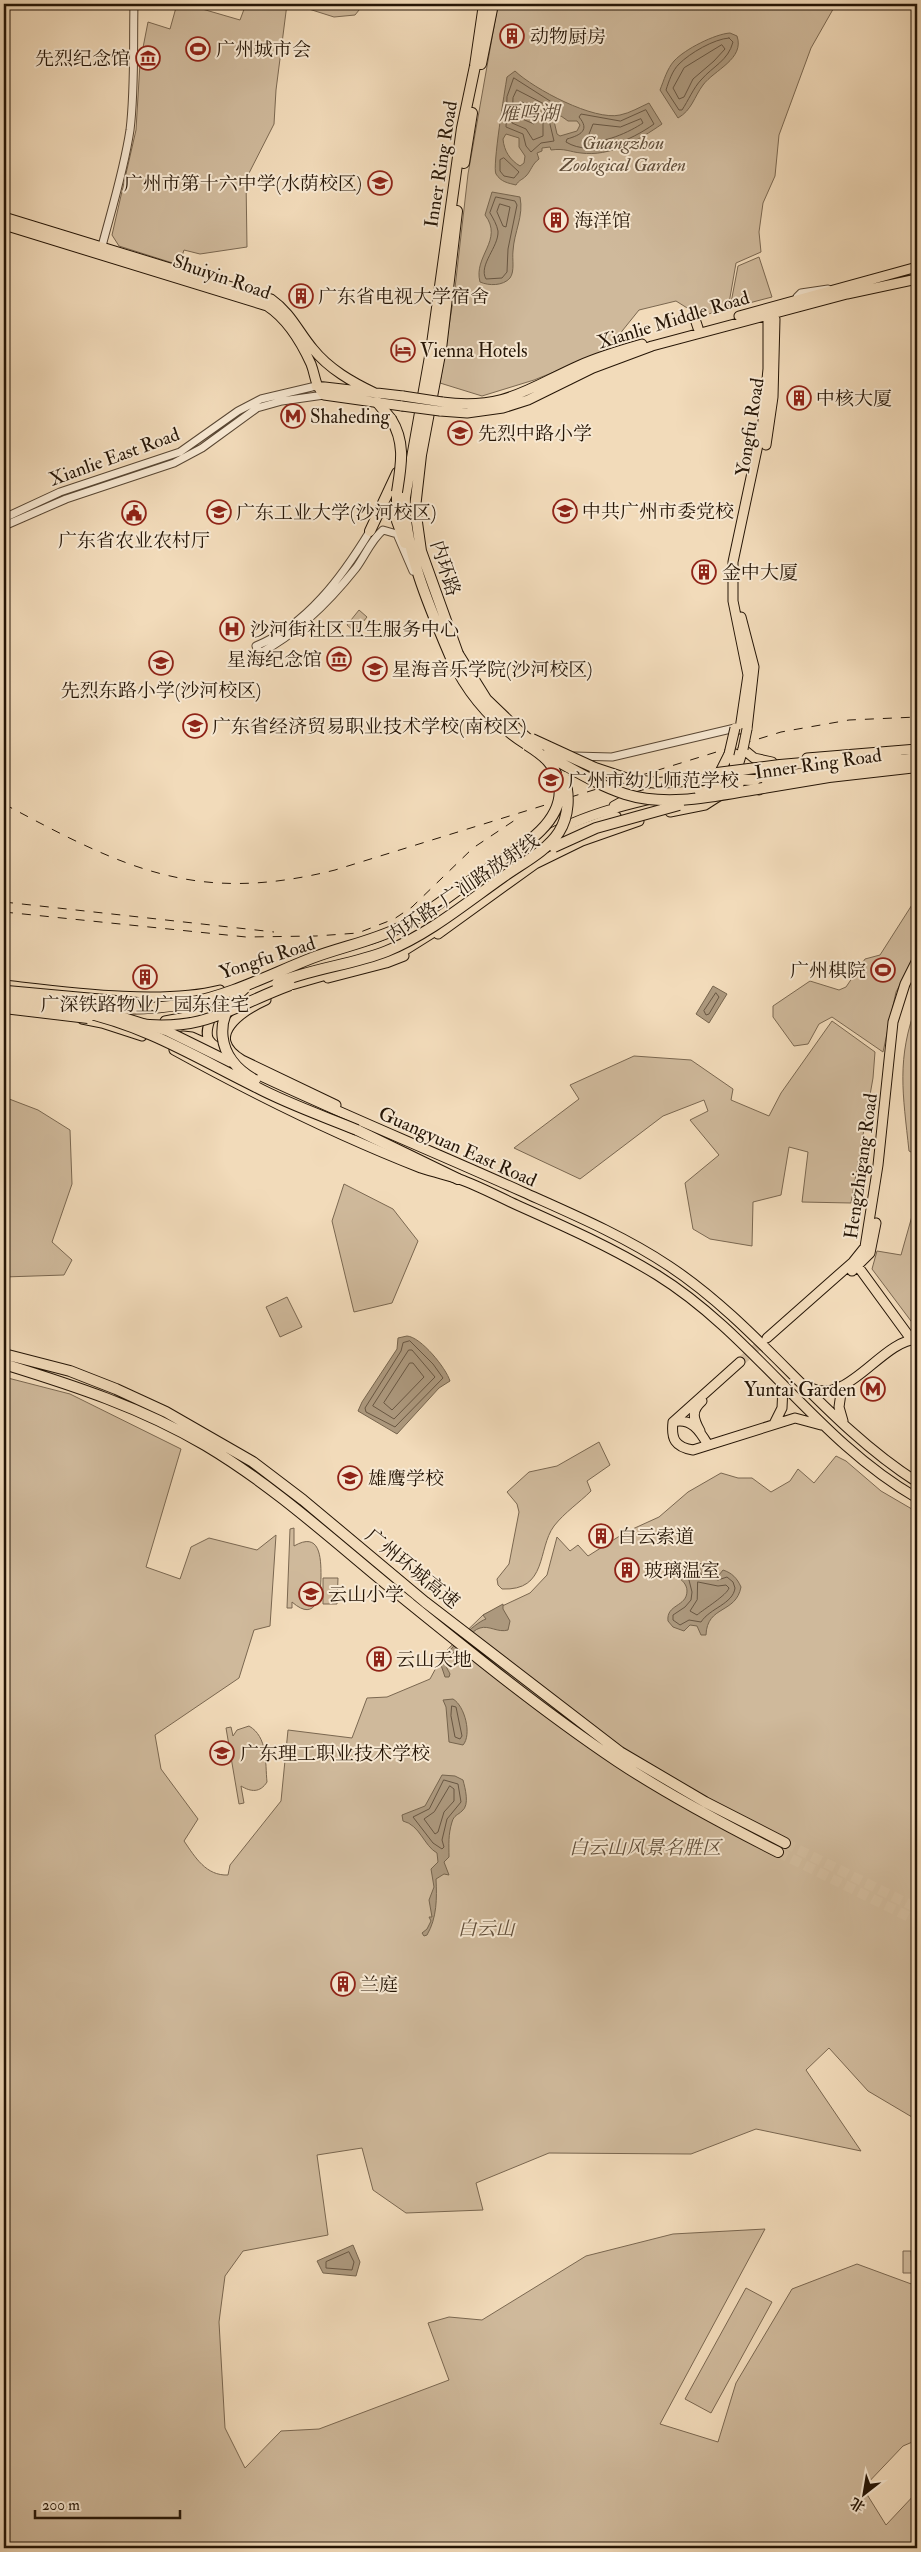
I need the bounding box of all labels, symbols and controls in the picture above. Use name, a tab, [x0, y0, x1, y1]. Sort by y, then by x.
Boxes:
building icon: 动物厨房	[499, 23, 525, 49]
place label: 动物厨房	[530, 25, 606, 49]
sports icon: 广州城市会	[185, 36, 211, 62]
place label: 广州城市会	[216, 38, 311, 62]
museum icon: 先烈纪念馆	[135, 45, 161, 71]
place label: 先烈纪念馆	[35, 47, 130, 71]
street label: Inner Ring Road	[419, 99, 463, 229]
water label: 雁鸣湖	[499, 101, 562, 126]
park label: Guangzhou Zoological Garden	[559, 131, 686, 177]
school or university icon: 广州市第十六中学(水荫校区)	[367, 170, 393, 196]
place label: 广州市第十六中学(水荫校区)	[124, 172, 362, 196]
building icon: 海洋馆	[543, 207, 569, 233]
place label: 海洋馆	[574, 209, 631, 233]
street label: Shuiyin Road	[169, 249, 274, 305]
building icon: 广东省电视大学宿舍	[288, 283, 314, 309]
place label: 广东省电视大学宿舍	[318, 285, 489, 309]
street label: Xianlie Middle Road	[594, 285, 753, 354]
hotel icon: Vienna Hotels	[390, 337, 416, 363]
place label: Vienna Hotels	[420, 339, 528, 363]
street label: Yongfu Road	[730, 376, 770, 478]
building icon: 中核大厦	[786, 385, 812, 411]
place label: 中核大厦	[816, 387, 892, 411]
metro station icon: Shaheding	[280, 403, 306, 429]
place label: Shaheding	[310, 405, 390, 429]
school or university icon: 先烈中路小学	[447, 420, 473, 446]
street label: Xianlie East Road	[46, 422, 183, 492]
place label: 先烈中路小学	[478, 422, 592, 446]
school or university icon: 中共广州市委党校	[552, 498, 578, 524]
school or university icon: 广东工业大学(沙河校区)	[206, 499, 232, 525]
public building icon: 广东省农业农村厅	[121, 500, 147, 526]
place label: 中共广州市委党校	[582, 500, 734, 524]
place label: 广东工业大学(沙河校区)	[236, 501, 436, 525]
place label: 广东省农业农村厅	[58, 529, 210, 553]
street label: 内环路	[425, 537, 465, 599]
building icon: 金中大厦	[691, 559, 717, 585]
place label: 金中大厦	[722, 561, 798, 585]
hospital icon: 沙河街社区卫生服务中心	[219, 616, 245, 642]
place label: 沙河街社区卫生服务中心	[250, 618, 459, 642]
museum icon: 星海纪念馆	[326, 646, 352, 672]
place label: 星海纪念馆	[227, 648, 322, 672]
school or university icon: 先烈东路小学(沙河校区)	[148, 650, 174, 676]
school or university icon: 星海音乐学院(沙河校区)	[362, 656, 388, 682]
place label: 星海音乐学院(沙河校区)	[392, 658, 592, 682]
place label: 先烈东路小学(沙河校区)	[61, 679, 261, 703]
school or university icon: 广东省经济贸易职业技术学校(南校区)	[182, 713, 208, 739]
place label: 广东省经济贸易职业技术学校(南校区)	[212, 715, 526, 739]
street label: Inner Ring Road	[753, 743, 884, 785]
school or university icon: 广州市幼儿师范学校	[538, 767, 564, 793]
place label: 广州市幼儿师范学校	[568, 769, 739, 793]
street label: 内环路-广汕路放射线	[382, 829, 543, 949]
street label: Yongfu Road	[216, 931, 319, 985]
sports icon: 广州棋院	[870, 957, 896, 983]
place label: 广州棋院	[790, 959, 866, 983]
building icon: 广深铁路物业广园东住宅	[132, 964, 158, 990]
place label: 广深铁路物业广园东住宅	[40, 993, 250, 1017]
street label: Hengzhigang Road	[839, 1091, 883, 1240]
street label: Guangyuan East Road	[375, 1101, 541, 1193]
metro station icon: Yuntai Garden	[860, 1376, 886, 1402]
place label: Yuntai Garden	[744, 1378, 856, 1402]
school or university icon: 雄鹰学校	[337, 1465, 363, 1491]
place label: 雄鹰学校	[368, 1467, 444, 1491]
building icon: 白云索道	[588, 1523, 614, 1549]
street label: 广州环城高速	[361, 1524, 464, 1614]
place label: 白云索道	[618, 1525, 694, 1549]
building icon: 玻璃温室	[614, 1557, 640, 1583]
place label: 玻璃温室	[644, 1559, 720, 1583]
school or university icon: 云山小学	[298, 1581, 324, 1607]
place label: 云山小学	[328, 1583, 404, 1607]
building icon: 云山天地	[366, 1646, 392, 1672]
place label: 云山天地	[396, 1648, 472, 1672]
school or university icon: 广东理工职业技术学校	[209, 1740, 235, 1766]
place label: 广东理工职业技术学校	[240, 1742, 430, 1766]
park label: 白云山风景名胜区	[569, 1836, 724, 1860]
park label: 白云山	[457, 1917, 516, 1941]
building icon: 兰庭	[330, 1971, 356, 1997]
place label: 兰庭	[360, 1973, 398, 1997]
north arrow	[838, 2470, 888, 2520]
scale bar	[35, 2487, 180, 2519]
text: 北	[847, 2494, 868, 2516]
text: 200 m	[42, 2496, 80, 2515]

